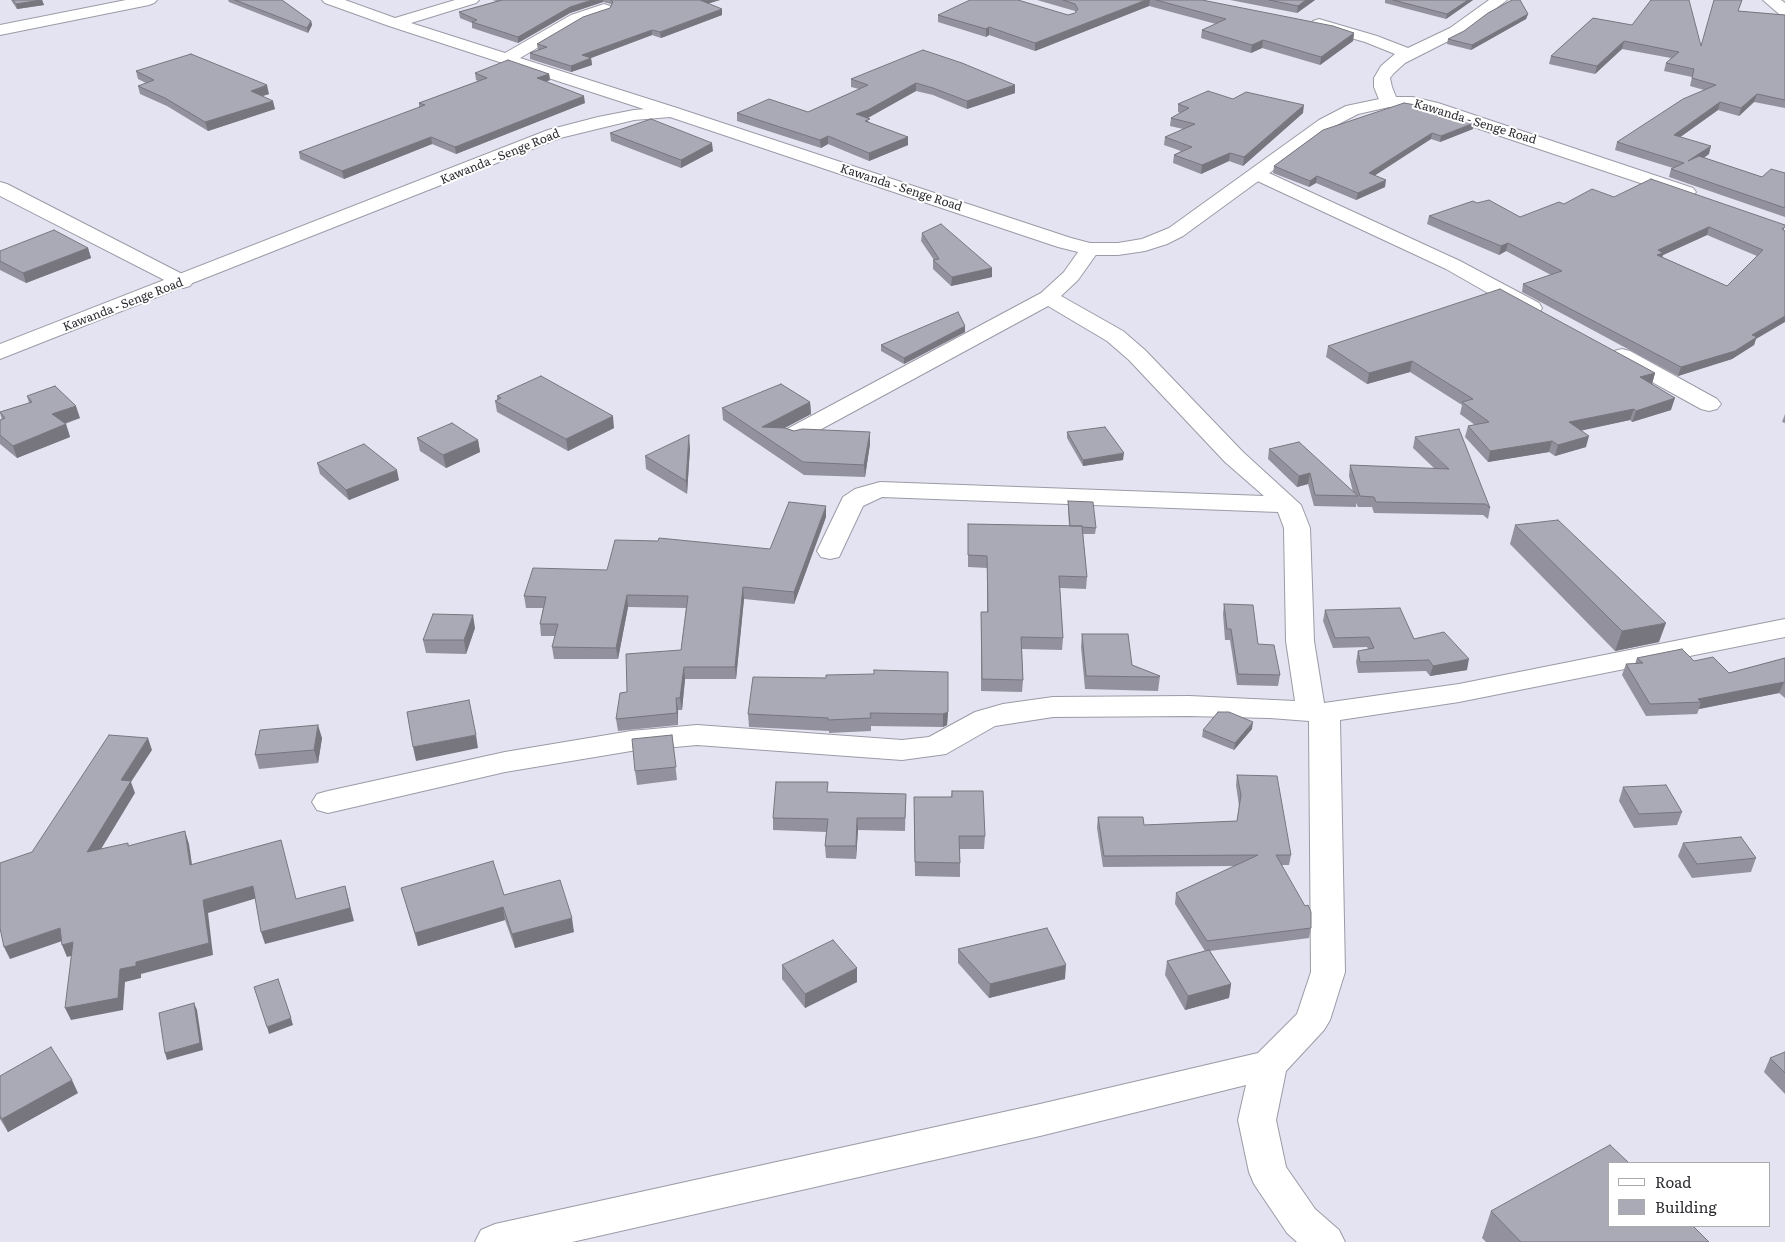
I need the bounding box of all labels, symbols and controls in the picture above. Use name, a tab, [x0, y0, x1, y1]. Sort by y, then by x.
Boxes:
street label: Kawanda - Senge Road	[1412, 96, 1538, 148]
street label: Kawanda - Senge Road	[438, 126, 562, 188]
street label: Kawanda - Senge Road	[838, 161, 964, 215]
street label: Kawanda - Senge Road	[61, 275, 185, 335]
legend	[1608, 1162, 1770, 1227]
text: Road	[1655, 1170, 1691, 1193]
text: Building	[1655, 1195, 1717, 1218]

